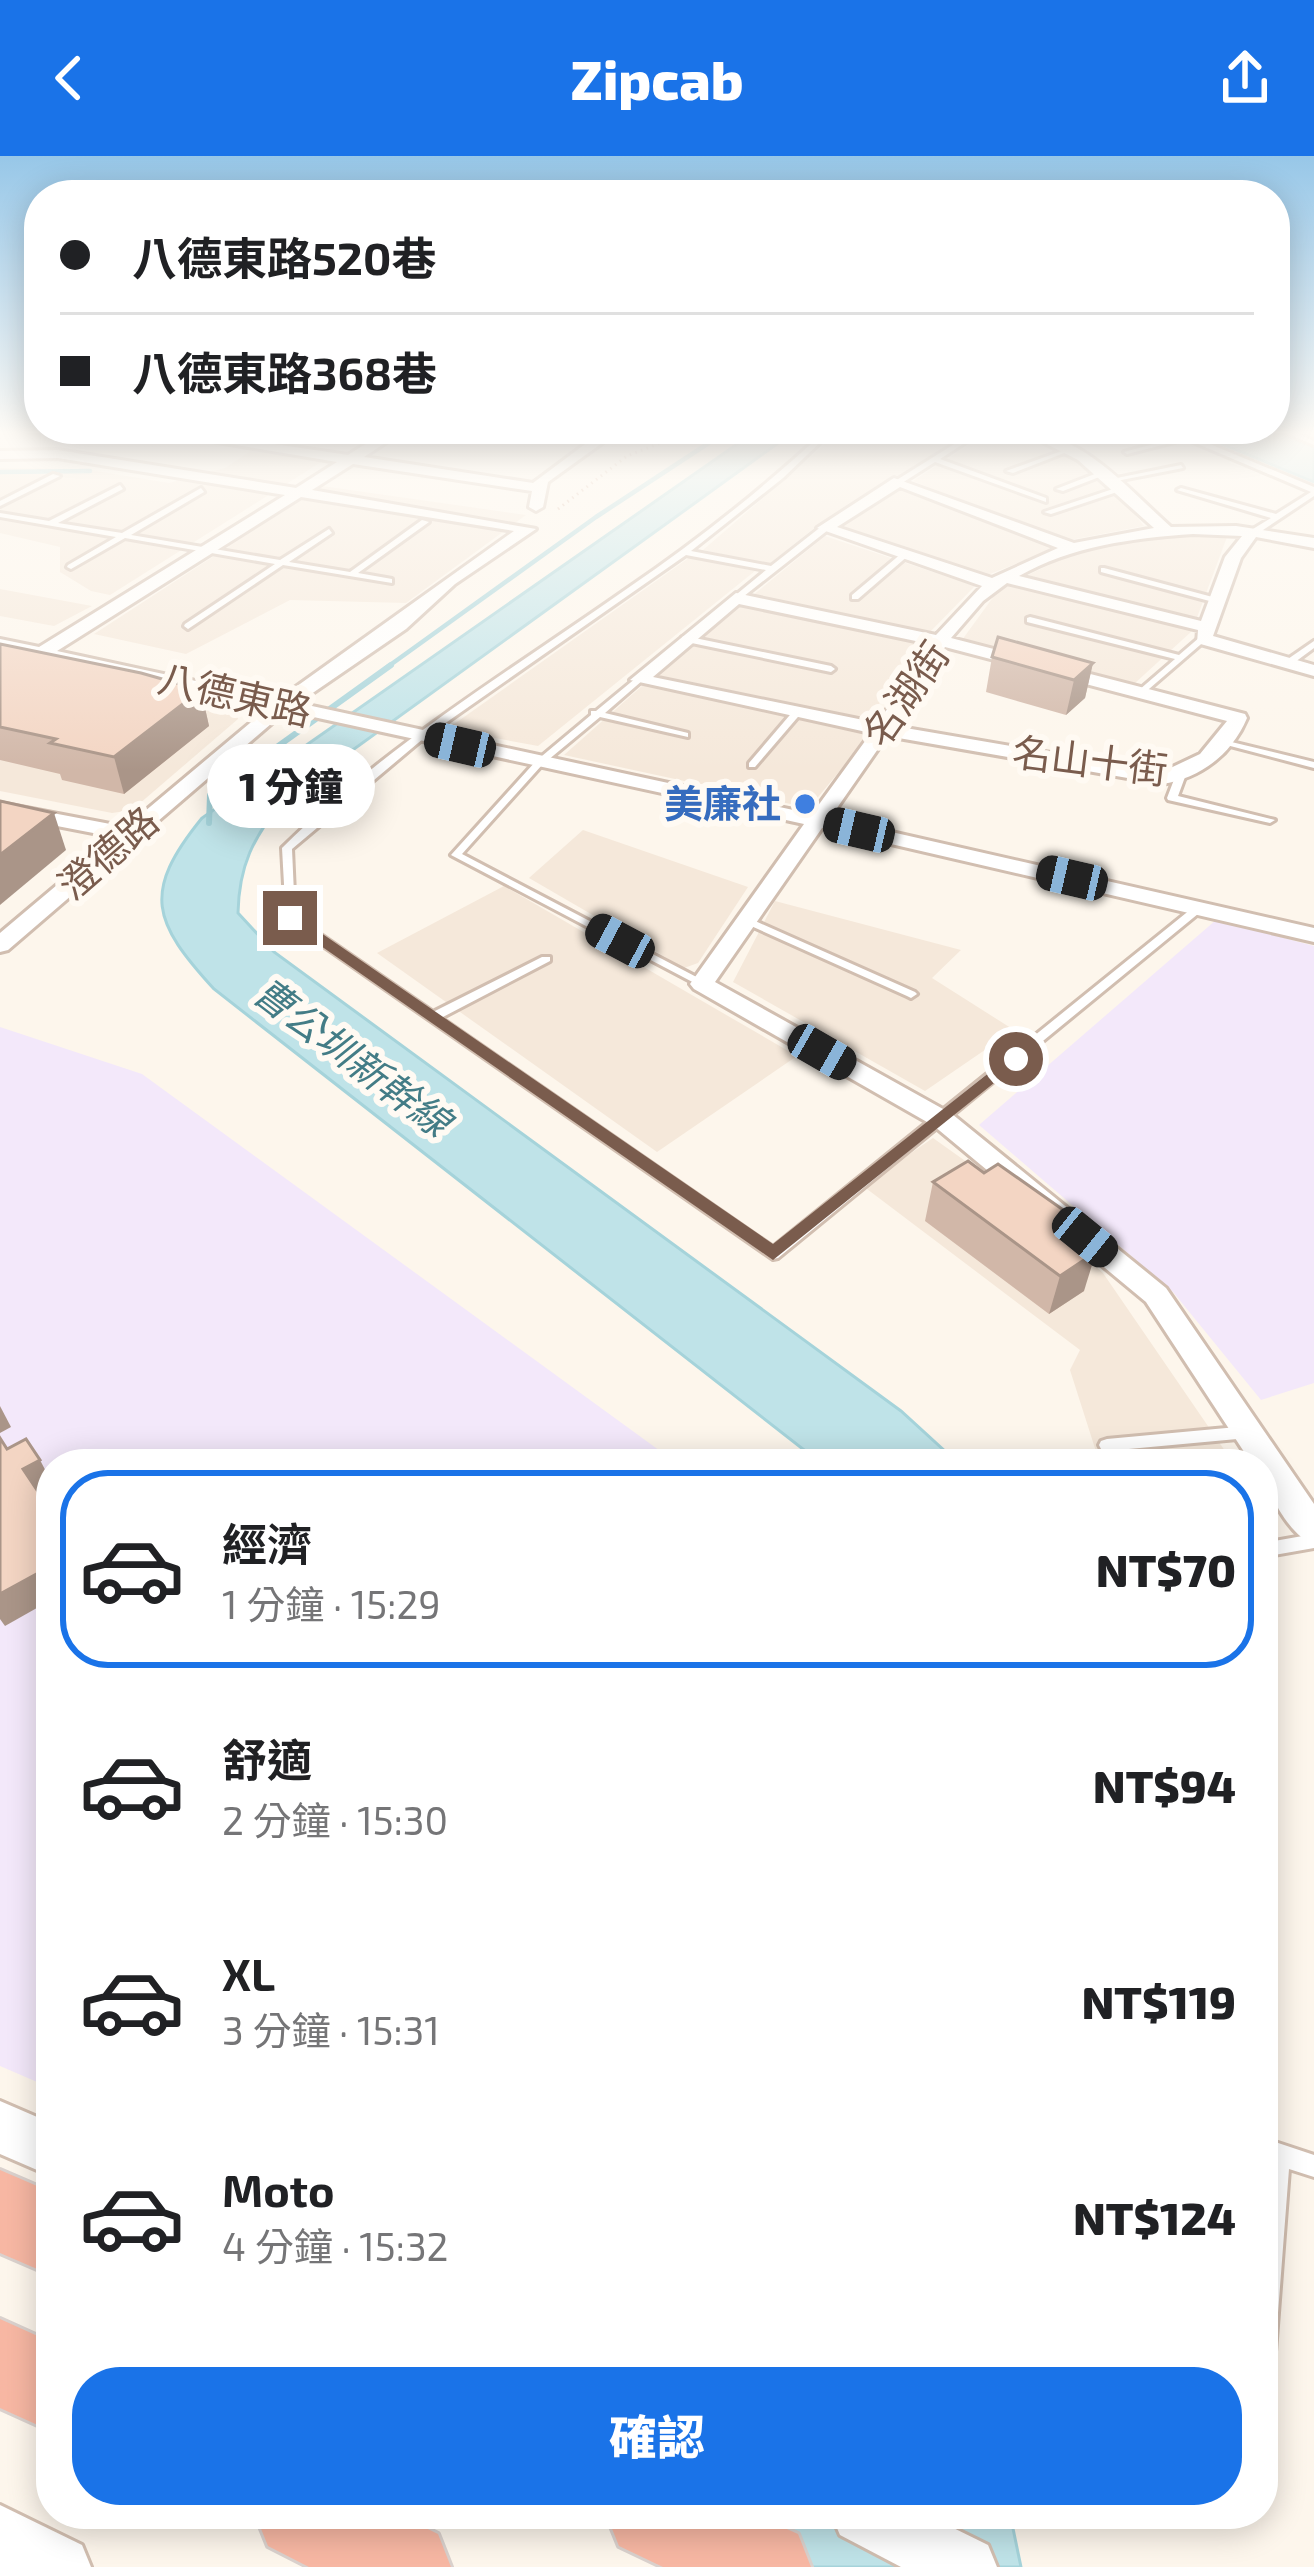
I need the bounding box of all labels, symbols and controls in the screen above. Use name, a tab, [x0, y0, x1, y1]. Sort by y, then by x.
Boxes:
icon: back	[36, 45, 102, 111]
icon: share	[1212, 45, 1278, 111]
text: Zipcab	[570, 46, 744, 111]
text: 八德東路520巷	[132, 230, 436, 284]
text: 八德東路368巷	[132, 345, 437, 399]
street label: 名湖街	[852, 632, 958, 755]
street label: 八德東路	[154, 653, 317, 734]
car	[421, 719, 499, 771]
street label: 名山十街	[1010, 727, 1170, 792]
callout: 1 分鐘	[206, 744, 374, 828]
text: 1 分鐘	[239, 762, 343, 809]
place label: 美廉社	[664, 779, 781, 826]
marker: 美廉社	[792, 791, 818, 817]
street label: 澄德路	[47, 796, 167, 908]
car	[820, 804, 898, 856]
car	[1033, 852, 1111, 904]
route end	[263, 891, 317, 945]
car	[580, 908, 660, 974]
water label: 曹公圳新幹線	[245, 967, 464, 1147]
car	[782, 1018, 862, 1086]
route start	[989, 1032, 1043, 1086]
car	[1046, 1200, 1124, 1274]
icon: car	[78, 1515, 186, 1623]
text: 經濟	[222, 1516, 312, 1570]
text: NT$70	[1096, 1542, 1236, 1596]
text: 1 分鐘 · 15:29	[222, 1580, 441, 1627]
icon: car	[78, 1731, 186, 1839]
text: 舒適	[222, 1732, 312, 1786]
text: NT$94	[1093, 1758, 1236, 1812]
text: 2 分鐘 · 15:30	[222, 1796, 448, 1843]
text: XL	[222, 1946, 275, 2000]
icon: car	[78, 1947, 186, 2055]
text: NT$119	[1081, 1974, 1236, 2028]
text: 3 分鐘 · 15:31	[222, 2006, 440, 2053]
text: Moto	[222, 2162, 335, 2216]
icon: car	[78, 2163, 186, 2271]
text: NT$124	[1073, 2190, 1236, 2244]
text: 4 分鐘 · 15:32	[222, 2222, 449, 2269]
button: 確認	[72, 2367, 1242, 2505]

